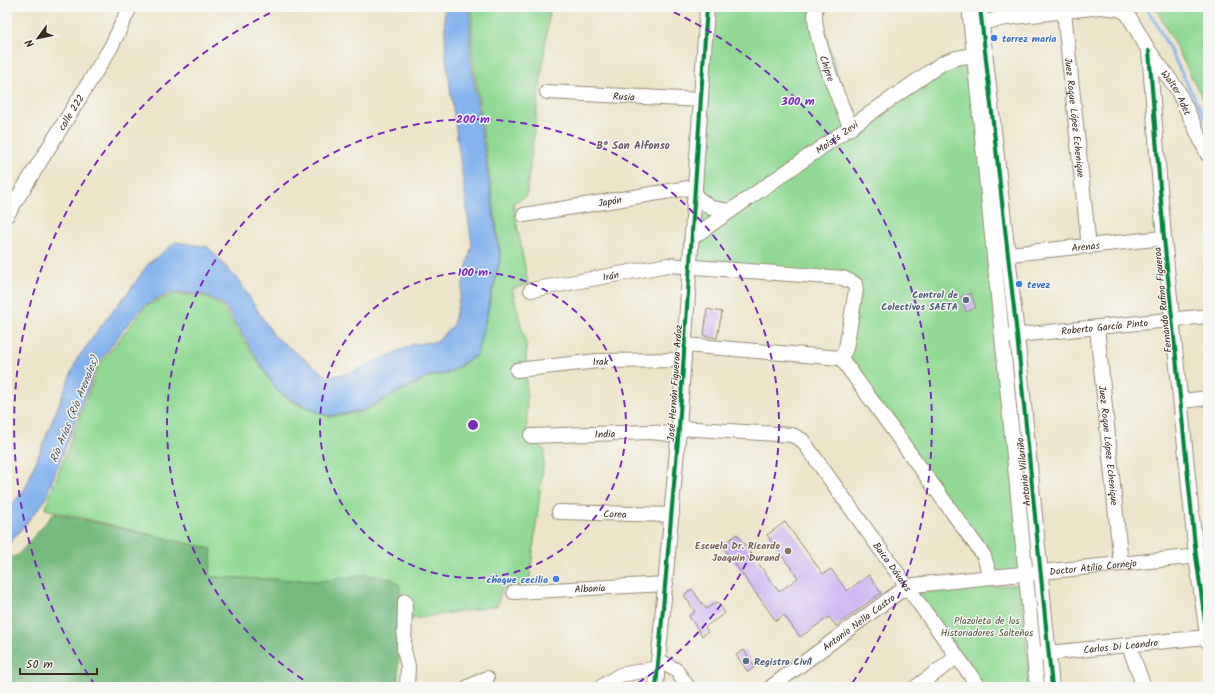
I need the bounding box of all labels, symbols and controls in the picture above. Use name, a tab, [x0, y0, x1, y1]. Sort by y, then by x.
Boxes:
north arrow	[18, 18, 58, 58]
place label: torrez maria	[1002, 31, 1056, 47]
marker: torrez maria	[989, 33, 999, 43]
text: N	[21, 35, 40, 51]
street label: Chipre	[815, 54, 839, 84]
street label: Juez Roque López Echenique	[1060, 57, 1089, 179]
street label: Walter Adet	[1157, 67, 1195, 118]
street label: Rusia	[612, 88, 636, 106]
street label: calle 222	[54, 91, 89, 134]
text: 300 m	[780, 92, 815, 111]
text: 200 m	[456, 110, 490, 129]
street label: Moisés Zevi	[812, 117, 862, 158]
district label: B° San Alfonso	[596, 137, 670, 155]
street label: Japón	[597, 192, 623, 212]
street label: Arenas	[1071, 238, 1101, 257]
street label: Fernando Rufino Figueroa	[1149, 246, 1176, 353]
text: 100 m	[458, 263, 488, 282]
street label: Irán	[601, 267, 620, 286]
place label: tevez	[1027, 277, 1050, 293]
marker: tevez	[1014, 279, 1024, 289]
place label: Control de Colectivos SAETA	[881, 287, 958, 315]
marker: Control de Colectivos SAETA	[961, 295, 971, 305]
street label: Roberto García Pinto	[1060, 315, 1149, 340]
street label: José Hernán Figueroa Aráoz	[663, 324, 687, 442]
water label: Río Arias (Río Arenales)	[45, 352, 105, 465]
street label: Irak	[592, 354, 609, 371]
street label: Juez Roque López Echenique	[1094, 385, 1122, 507]
centre of rings	[466, 418, 480, 432]
street label: India	[594, 426, 616, 443]
street label: Antonio Villariño	[1012, 436, 1036, 507]
street label: Corea	[603, 506, 627, 523]
place label: Escuela Dr. Ricardo Joaquin Durand	[695, 538, 781, 566]
street label: Baica Dávalos	[868, 539, 916, 596]
marker: Escuela Dr. Ricardo Joaquin Durand	[783, 546, 793, 556]
street label: Doctor Atilio Cornejo	[1049, 555, 1138, 580]
place label: choque cecilia	[487, 572, 548, 588]
marker: choque cecilia	[551, 574, 561, 584]
street label: Albania	[574, 580, 606, 598]
street label: Antonio Nella Castro	[819, 590, 899, 655]
park label: Plazoleta de los Historiadores Salteños	[941, 613, 1034, 641]
street label: Carlos Di Leandro	[1083, 635, 1159, 658]
scale bar	[20, 650, 97, 676]
place label: Registro Civíl	[754, 654, 812, 670]
text: 50 m	[26, 655, 53, 674]
marker: Registro Civíl	[741, 656, 751, 666]

